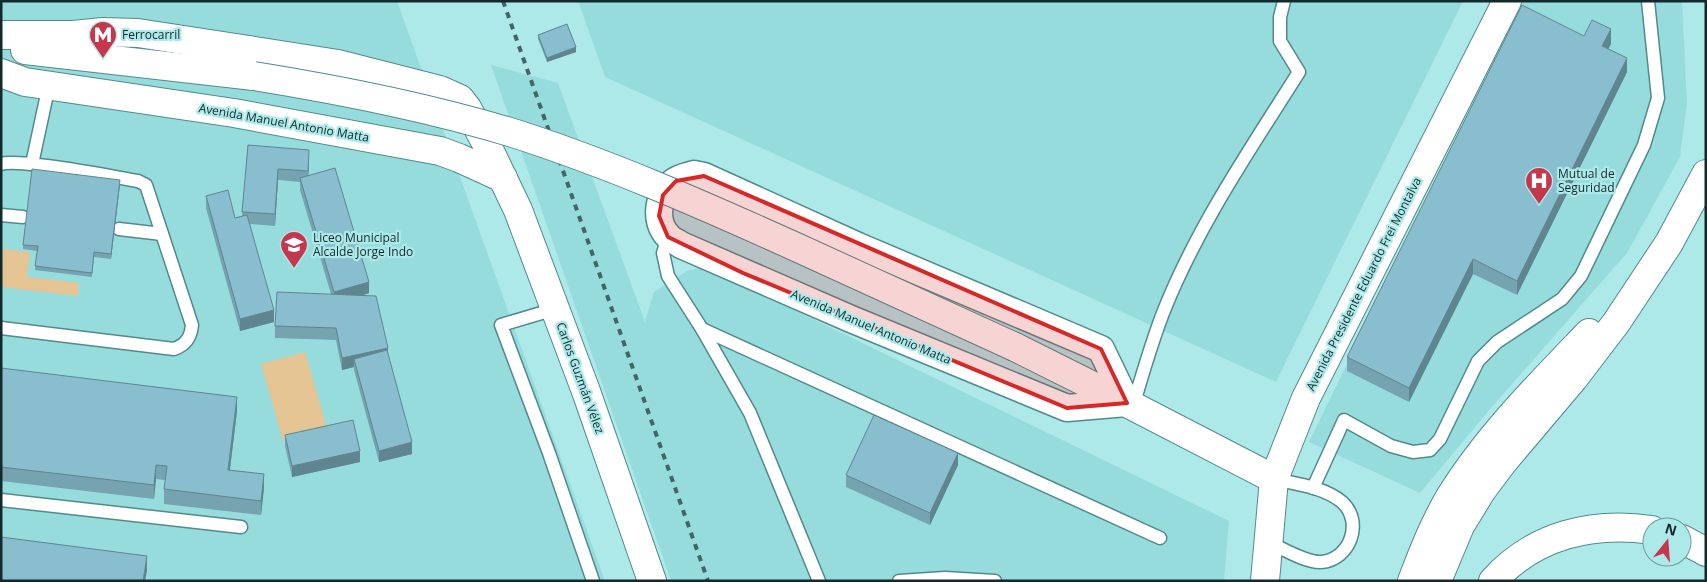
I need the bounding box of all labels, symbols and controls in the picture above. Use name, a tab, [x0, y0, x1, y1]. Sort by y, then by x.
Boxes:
metro station icon: Ferrocarril	[88, 20, 118, 59]
place label: Ferrocarril	[122, 26, 180, 43]
street label: Avenida Manuel Antonio Matta	[198, 99, 371, 146]
place label: Mutual de Seguridad	[1558, 165, 1615, 196]
hospital icon: Mutual de Seguridad	[1524, 166, 1554, 205]
street label: Avenida Presidente Eduardo Frei Montalva	[1302, 174, 1425, 394]
place label: Liceo Municipal Alcalde Jorge Indo	[313, 229, 413, 260]
school or university icon: Liceo Municipal Alcalde Jorge Indo	[279, 230, 309, 269]
street label: Avenida Manuel Antonio Matta	[788, 285, 954, 368]
street label: Carlos Guzmán Vélez	[552, 320, 609, 436]
north arrow	[1642, 517, 1692, 567]
text: N	[1663, 518, 1679, 540]

